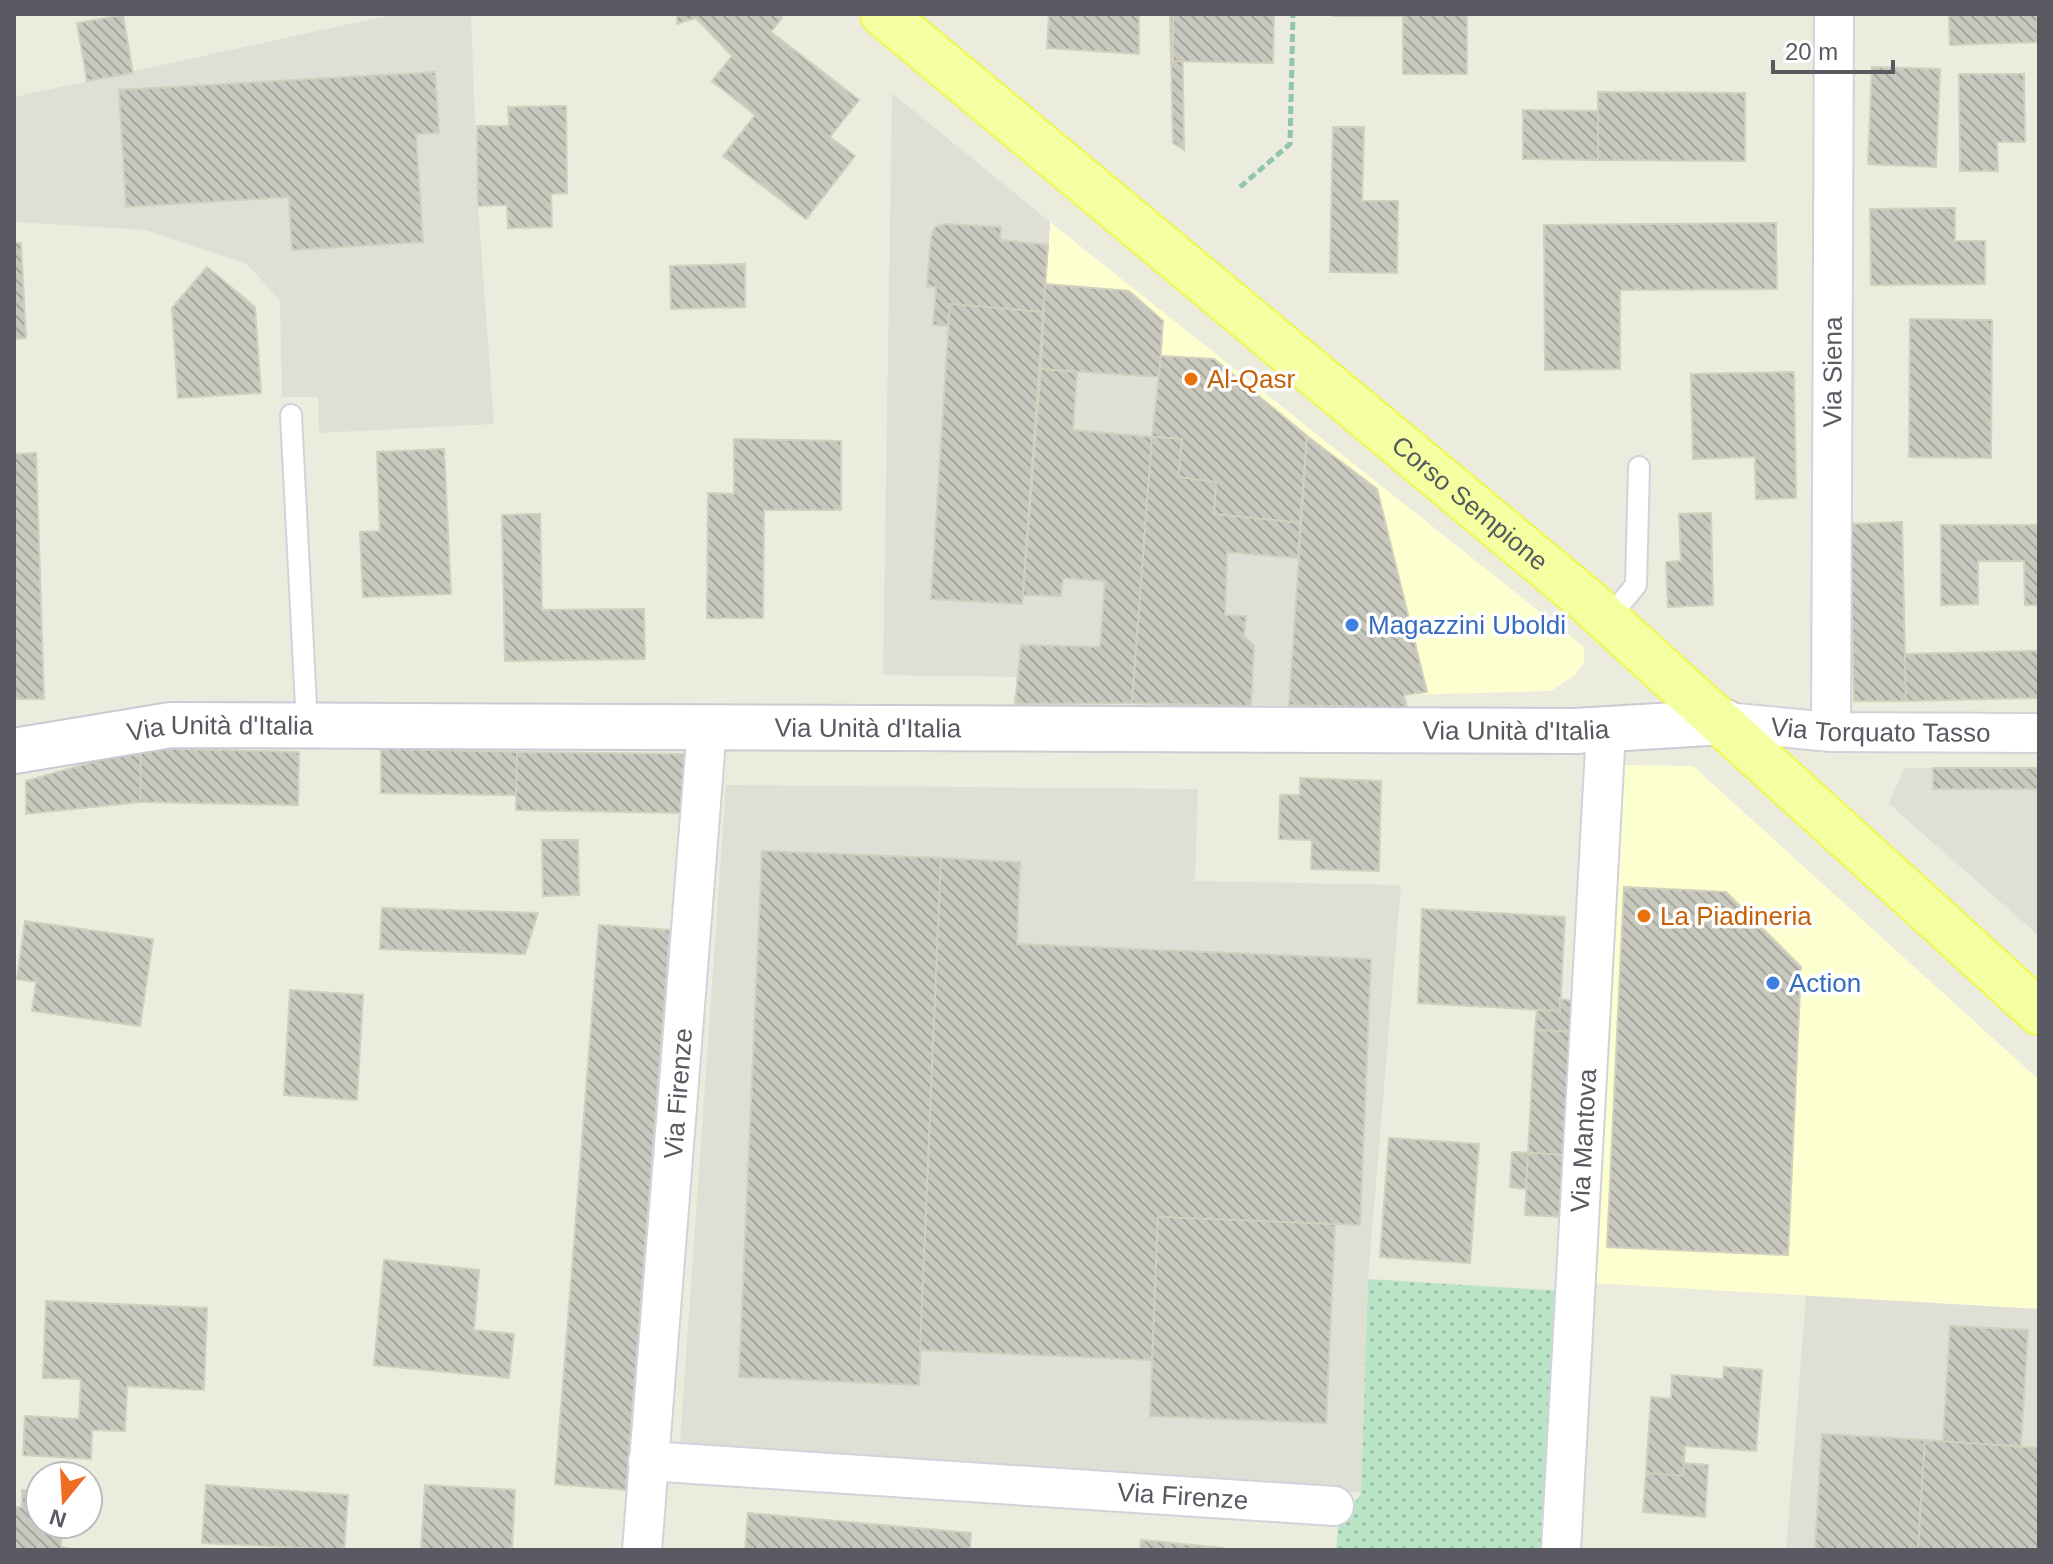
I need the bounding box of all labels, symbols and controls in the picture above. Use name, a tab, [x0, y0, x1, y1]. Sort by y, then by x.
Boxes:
scale bar	[1773, 24, 1893, 74]
text: 20 m	[1785, 38, 1838, 65]
street label: Via Siena	[1817, 316, 1848, 428]
place label: Al-Qasr	[1207, 364, 1295, 394]
marker: Al-Qasr	[1182, 370, 1200, 388]
street label: Corso Sempione	[1386, 430, 1554, 577]
place label: Magazzini Uboldi	[1368, 610, 1566, 640]
marker: Magazzini Uboldi	[1343, 616, 1361, 634]
street label: Via Unità d'Italia	[125, 710, 314, 747]
street label: Via Torquato Tasso	[1769, 711, 1991, 748]
street label: Via Unità d'Italia	[774, 713, 962, 743]
street label: Via Unità d'Italia	[1422, 714, 1611, 746]
place label: La Piadineria	[1660, 901, 1812, 931]
marker: La Piadineria	[1635, 907, 1653, 925]
place label: Action	[1789, 968, 1861, 998]
marker: Action	[1764, 974, 1782, 992]
street label: Via Firenze	[658, 1027, 698, 1160]
street label: Via Mantova	[1565, 1067, 1602, 1213]
north arrow	[24, 1460, 104, 1540]
street label: Via Firenze	[1116, 1477, 1249, 1515]
text: N	[47, 1504, 69, 1533]

